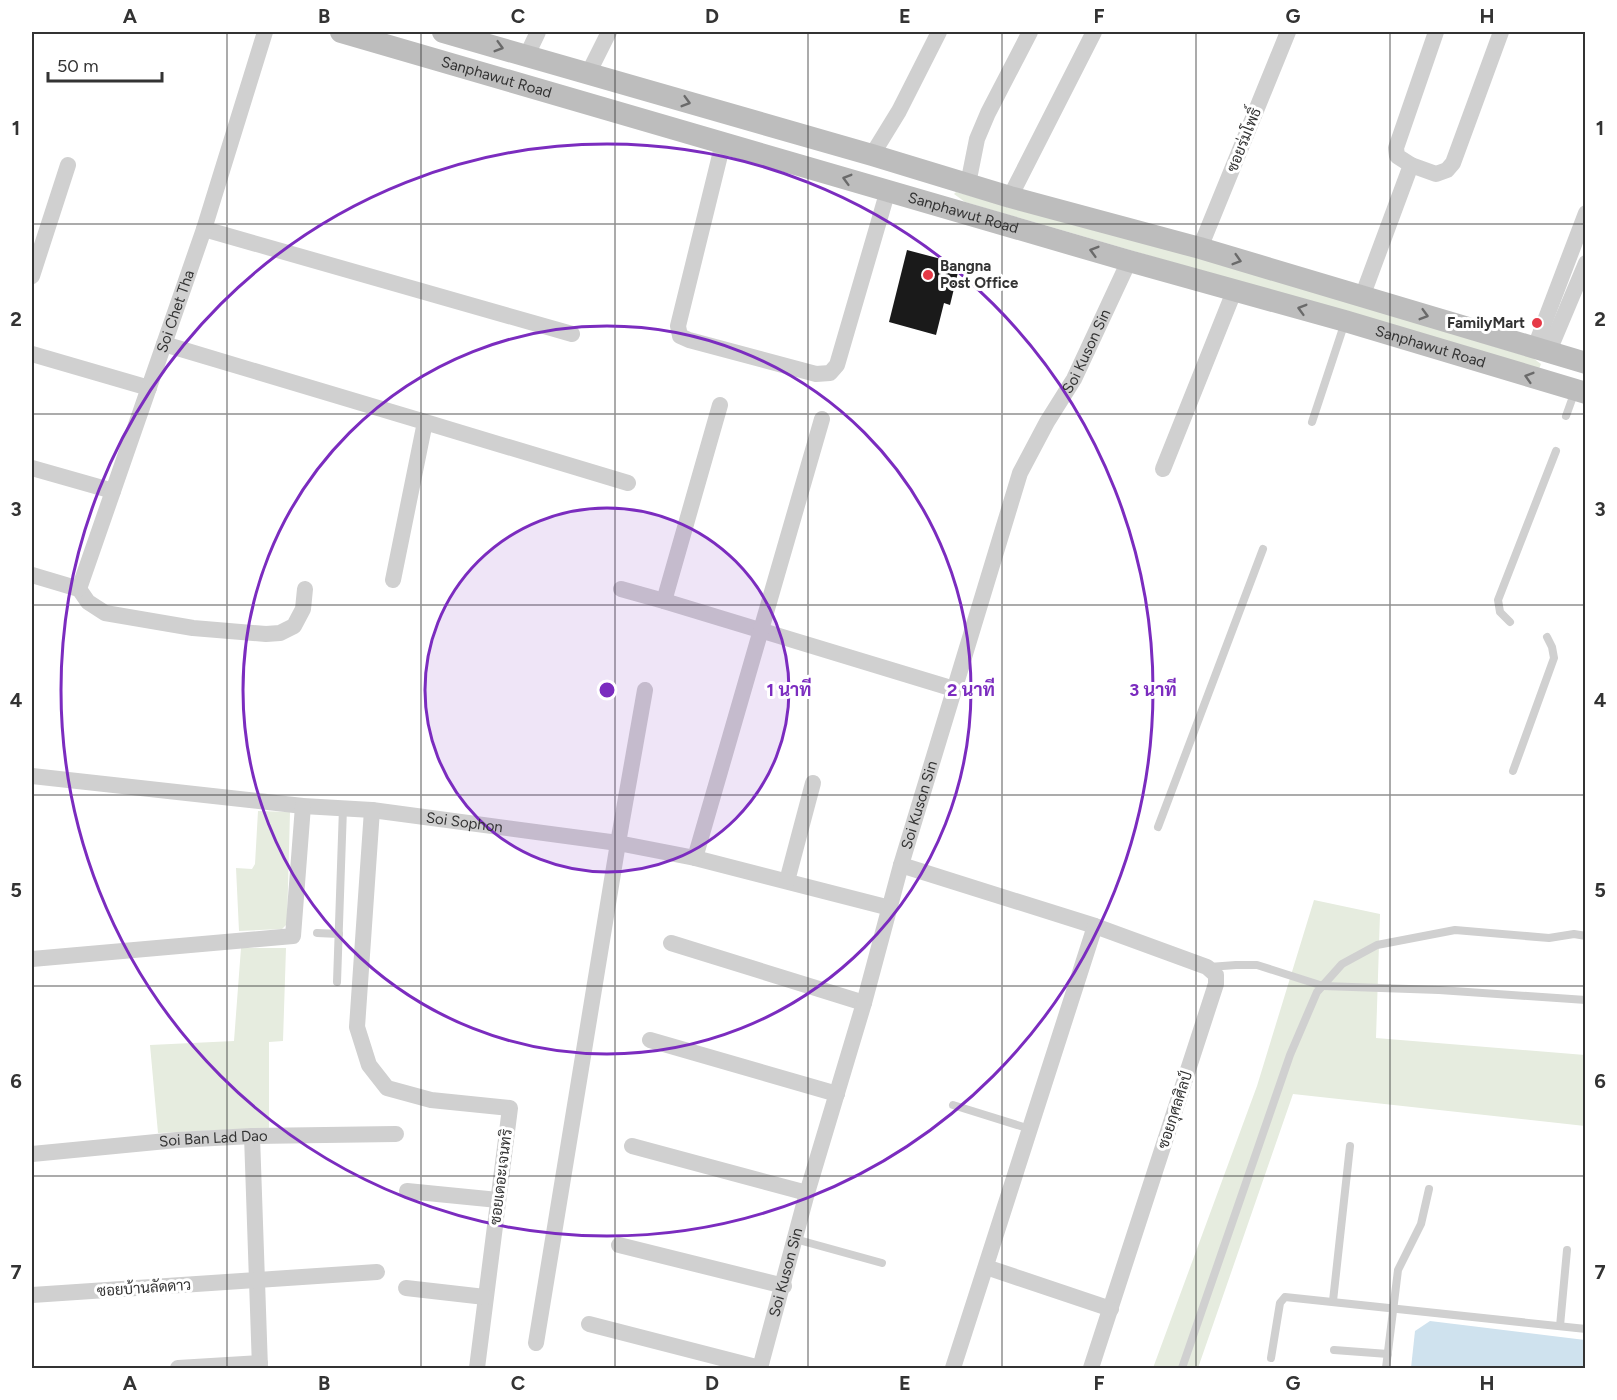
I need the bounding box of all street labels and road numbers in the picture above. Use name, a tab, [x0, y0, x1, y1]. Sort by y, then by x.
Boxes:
street label: Sanphawut Road	[439, 53, 554, 102]
street label: ซอยร่มโพธิ์	[1217, 103, 1265, 175]
street label: Sanphawut Road	[906, 188, 1021, 237]
street label: Soi Chet Tha	[153, 268, 198, 355]
street label: Soi Kuson Sin	[1058, 306, 1114, 397]
street label: Sanphawut Road	[1373, 322, 1488, 371]
street label: Soi Kuson Sin	[897, 759, 941, 852]
street label: Soi Sophon	[425, 808, 504, 836]
street label: ซอยกุศลศิลป์	[1153, 1069, 1198, 1152]
street label: Soi Ban Lad Dao	[158, 1127, 268, 1151]
street label: ซอยเดอะเจนทริ	[486, 1128, 516, 1226]
street label: Soi Kuson Sin	[765, 1226, 806, 1319]
street label: ซอยบ้านลัดดาว	[96, 1275, 192, 1300]

